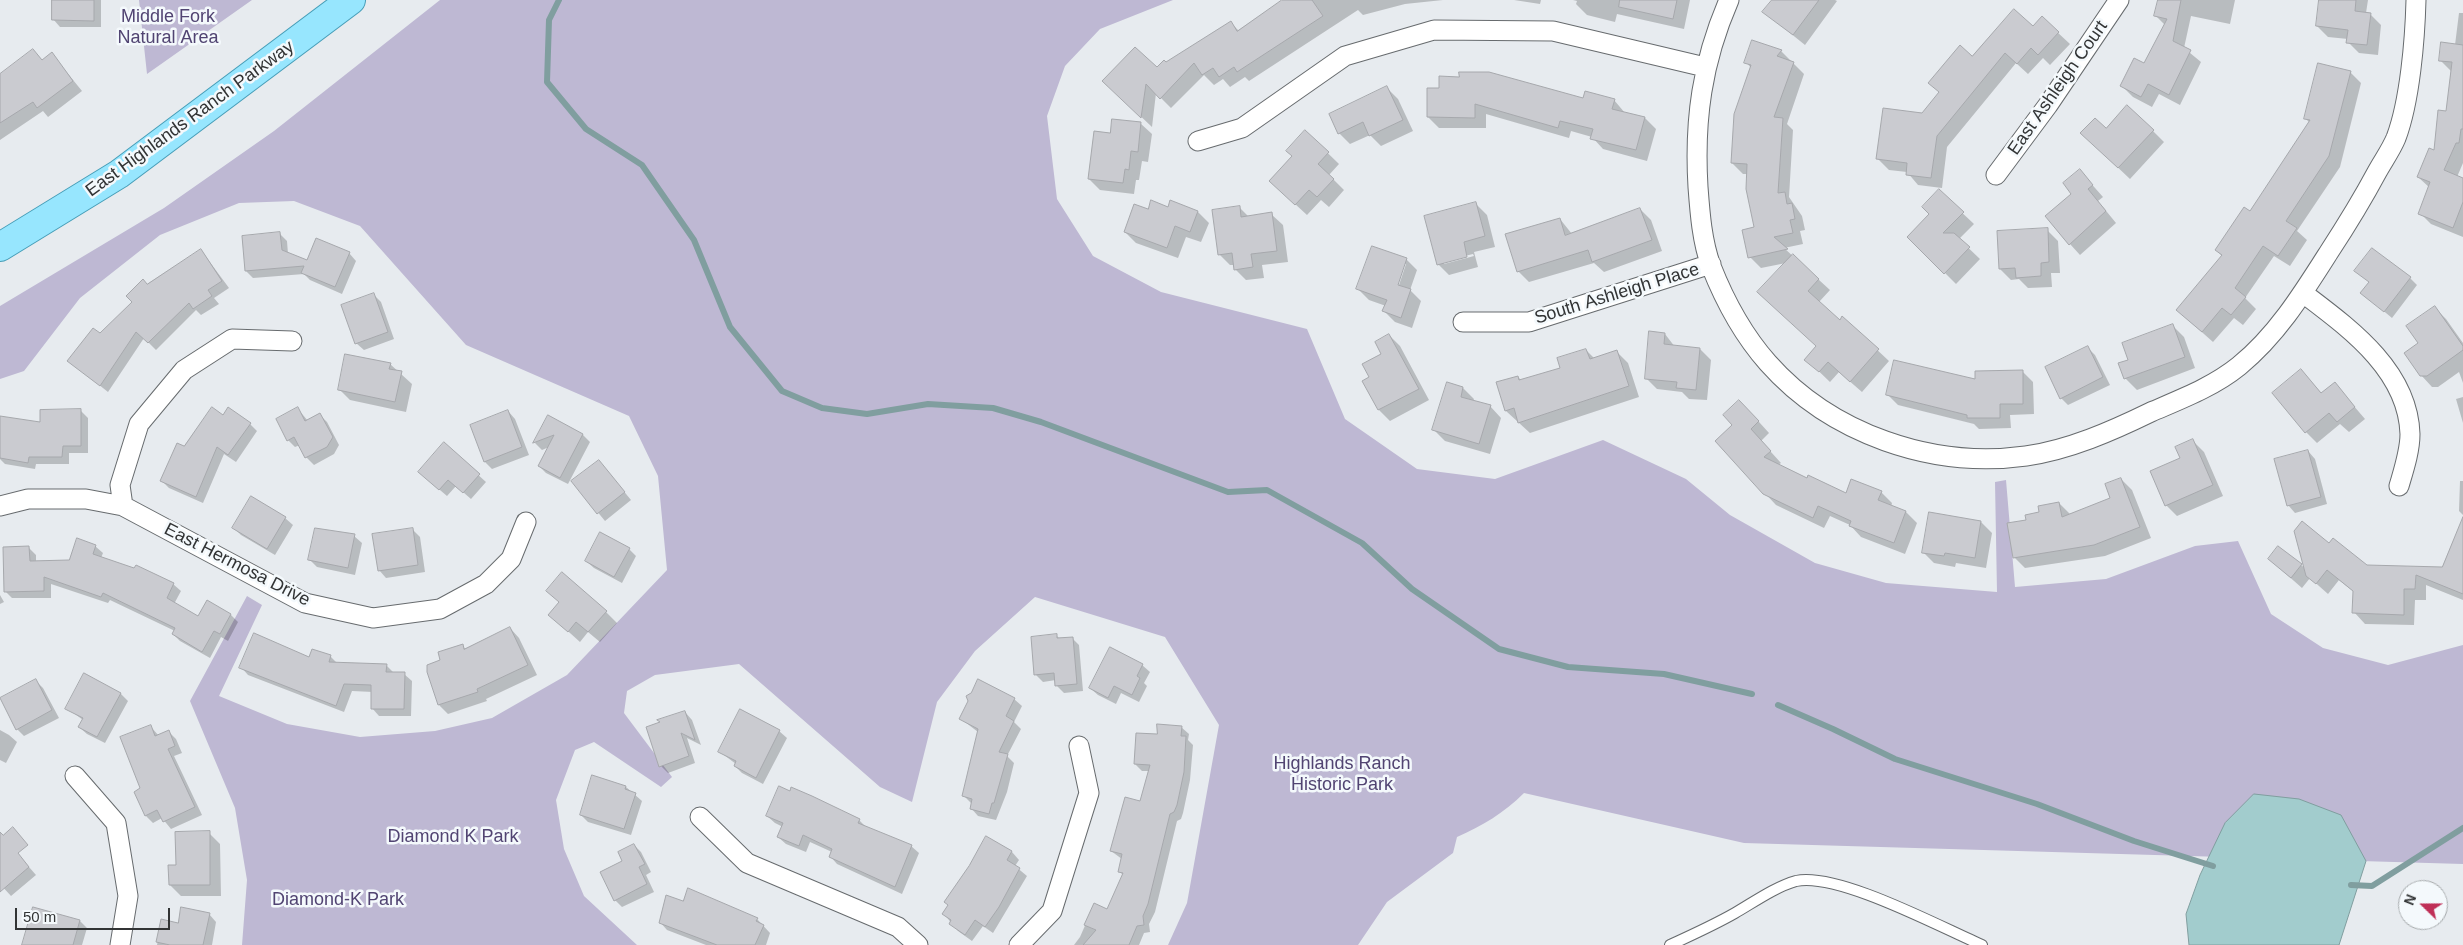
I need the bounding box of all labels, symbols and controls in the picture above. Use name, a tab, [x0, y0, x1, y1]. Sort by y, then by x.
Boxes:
park label: Middle Fork Natural Area	[117, 6, 219, 48]
street label: East Ashleigh Court	[2004, 17, 2112, 159]
street label: East Highlands Ranch Parkway	[82, 36, 298, 202]
street label: South Ashleigh Place	[1532, 259, 1702, 329]
street label: East Hermosa Drive	[160, 519, 314, 611]
park label: Highlands Ranch Historic Park	[1273, 753, 1411, 796]
park label: Diamond K Park	[387, 826, 519, 848]
north arrow	[2398, 880, 2448, 930]
park label: Diamond-K Park	[272, 889, 404, 911]
text: N	[2401, 892, 2419, 907]
scale bar	[18, 898, 172, 930]
text: 50 m	[23, 908, 56, 925]

